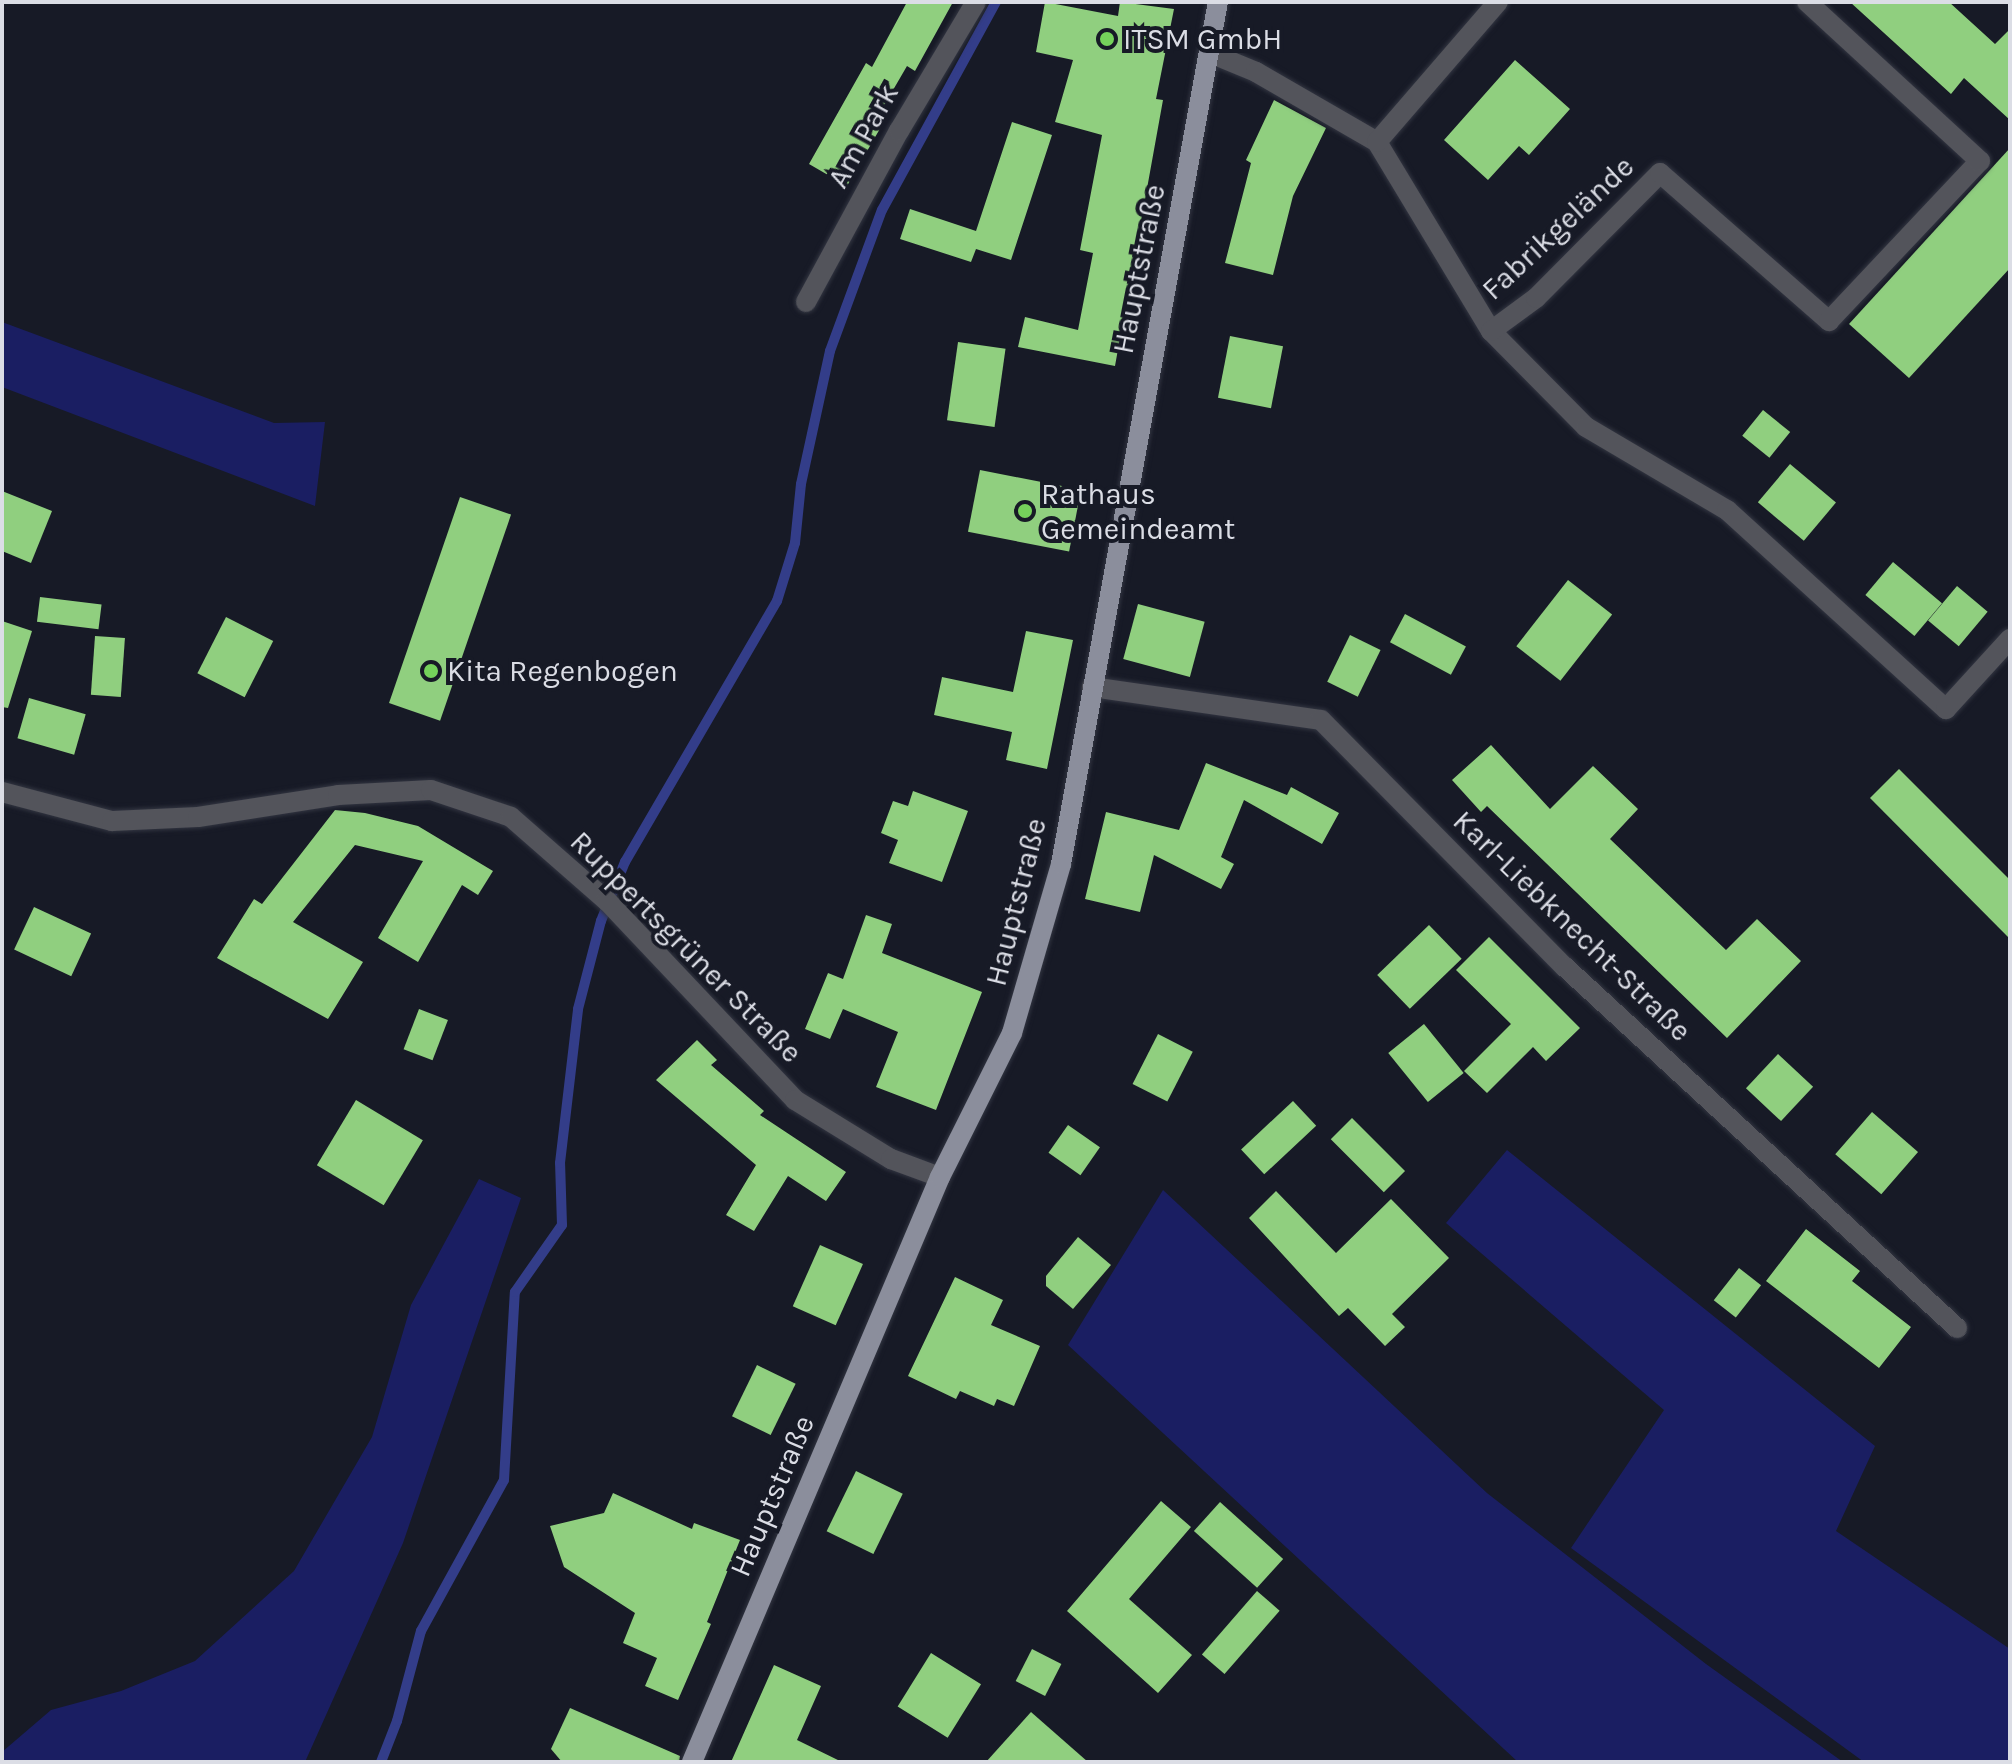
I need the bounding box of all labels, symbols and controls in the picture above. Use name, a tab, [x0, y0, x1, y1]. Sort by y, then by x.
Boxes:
place label: ITSM GmbH	[1123, 21, 1282, 57]
marker: ITSM GmbH	[1098, 30, 1116, 48]
street label: Am Park	[820, 78, 906, 194]
street label: Fabrikgelände	[1475, 149, 1641, 307]
street label: Hauptstraße	[1105, 181, 1173, 357]
place label: Rathaus Gemeindeamt	[1041, 476, 1235, 546]
marker: Rathaus Gemeindeamt	[1016, 502, 1034, 520]
place label: Kita Regenbogen	[447, 653, 678, 689]
marker: Kita Regenbogen	[422, 662, 440, 680]
street label: Karl-Liebknecht-Straße	[1446, 803, 1698, 1049]
street label: Hauptstraße	[978, 814, 1054, 990]
street label: Ruppertsgrüner Straße	[563, 824, 809, 1070]
street label: Hauptstraße	[722, 1410, 822, 1582]

